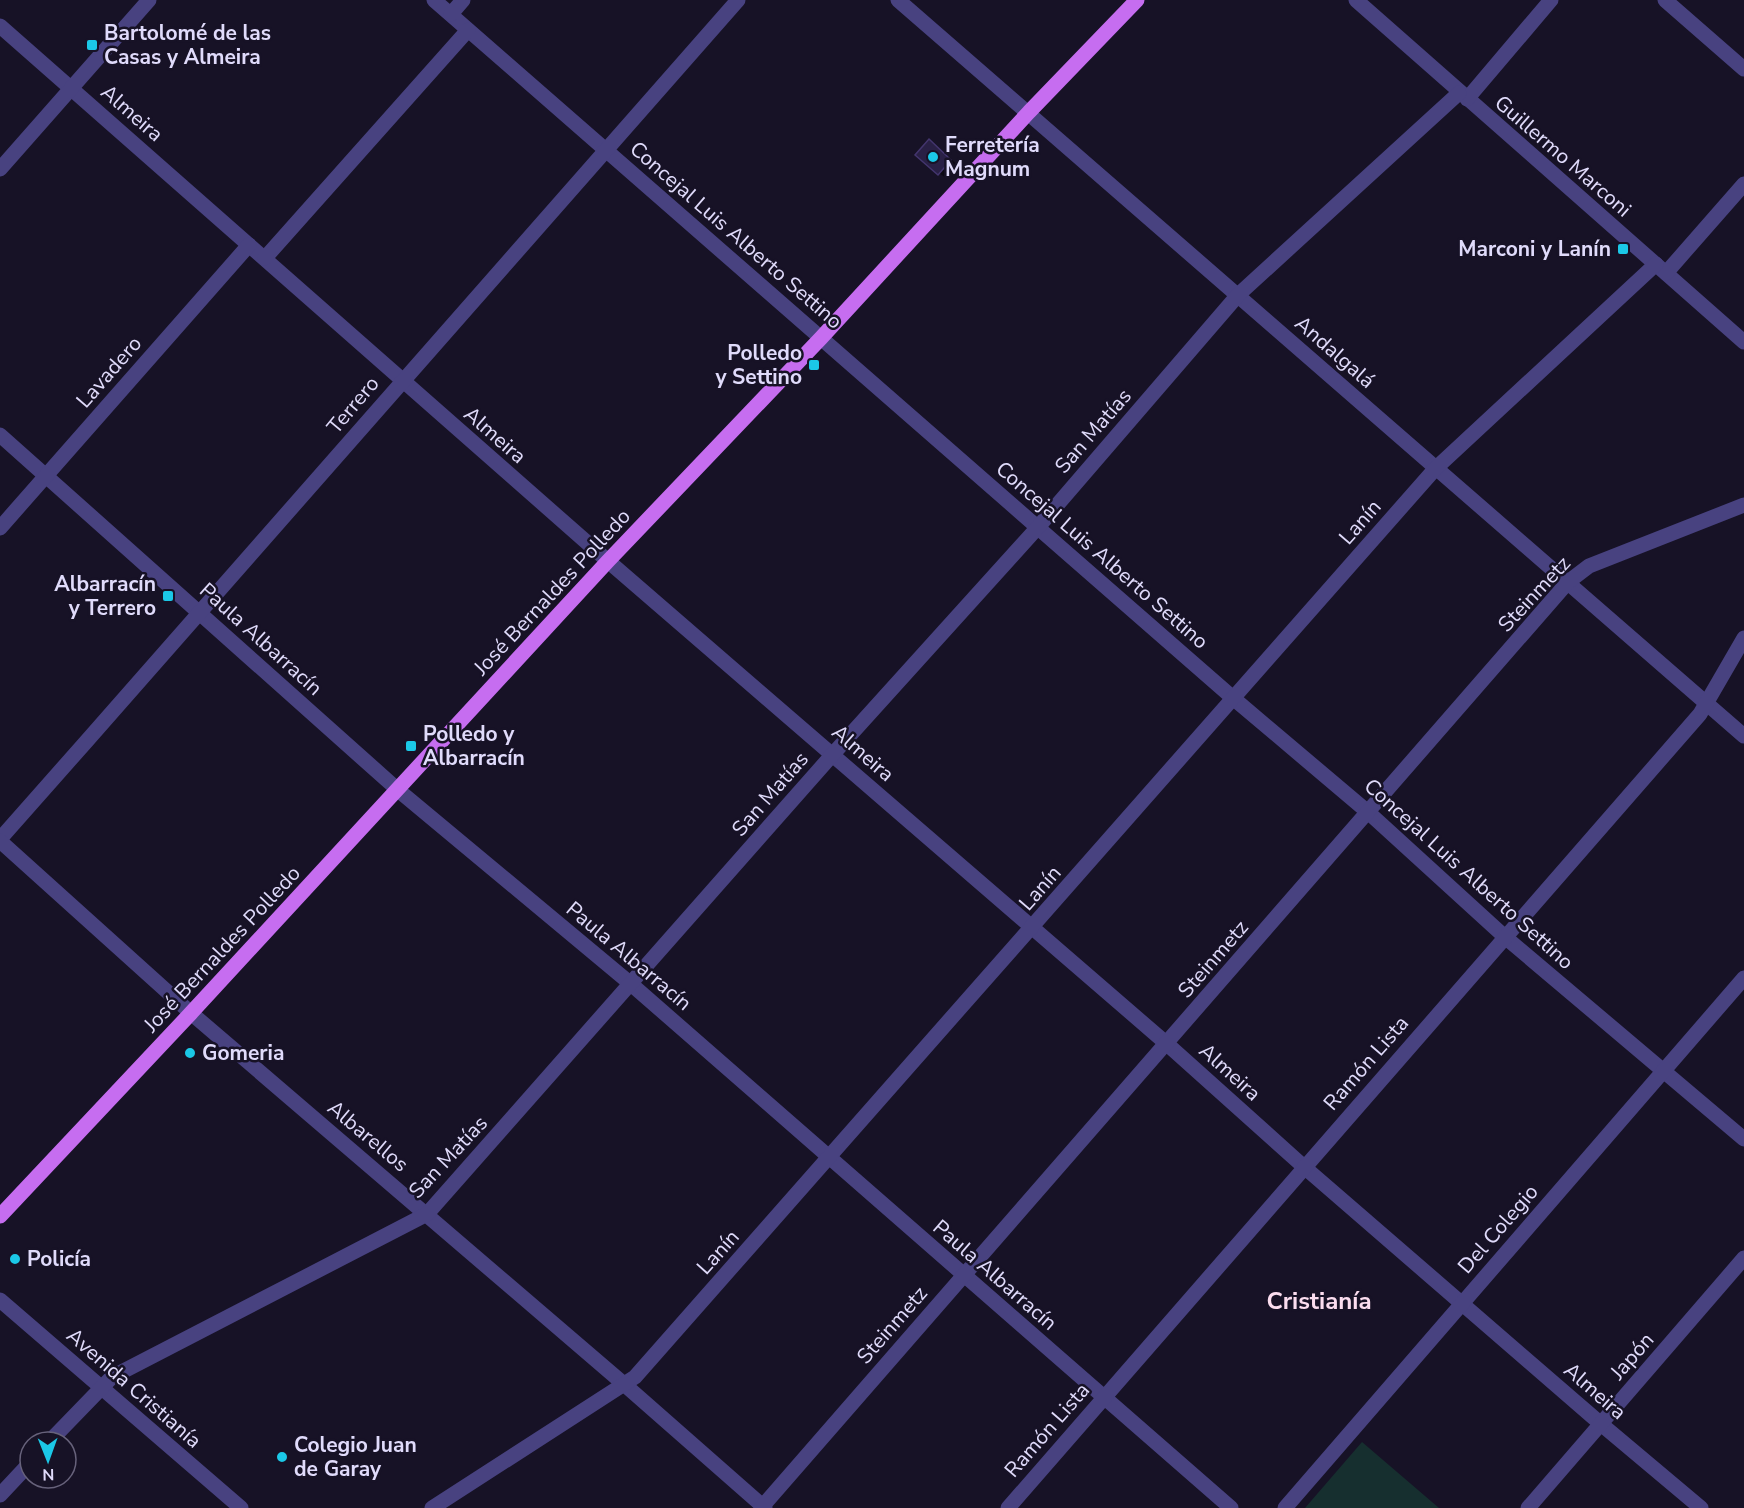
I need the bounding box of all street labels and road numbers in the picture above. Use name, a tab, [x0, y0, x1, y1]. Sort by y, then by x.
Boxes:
street label: Almeira	[95, 78, 169, 148]
street label: Guillermo Marconi	[1489, 89, 1637, 223]
street label: Concejal Luis Alberto Settino	[624, 135, 848, 335]
street label: Andalgalá	[1289, 309, 1381, 395]
street label: Lavadero	[70, 330, 148, 414]
street label: Terrero	[321, 370, 385, 440]
street label: San Matías	[1048, 383, 1138, 479]
street label: Almeira	[458, 400, 532, 470]
street label: Concejal Luis Alberto Settino	[990, 455, 1214, 655]
street label: Lanín	[1333, 493, 1387, 551]
street label: José Bernaldes Polledo	[467, 503, 637, 682]
street label: Steinmetz	[1492, 550, 1577, 638]
street label: Paula Albarracín	[194, 576, 328, 702]
street label: Almeira	[826, 718, 900, 788]
street label: San Matías	[725, 746, 815, 842]
street label: Concejal Luis Alberto Settino	[1358, 772, 1580, 976]
street label: Lanín	[1013, 859, 1067, 917]
street label: José Bernaldes Polledo	[137, 860, 307, 1039]
street label: Paula Albarracín	[560, 895, 698, 1017]
street label: Steinmetz	[1171, 914, 1255, 1004]
street label: Ramón Lista	[1317, 1010, 1415, 1116]
street label: Almeira	[1193, 1037, 1267, 1107]
street label: Albarellos	[322, 1094, 414, 1178]
street label: San Matías	[402, 1109, 494, 1205]
street label: Del Colegio	[1451, 1178, 1545, 1280]
street label: Paula Albarracín	[927, 1213, 1063, 1337]
street label: Lanín	[690, 1224, 746, 1280]
street label: Steinmetz	[850, 1280, 934, 1370]
street label: Avenida Cristianía	[61, 1322, 207, 1454]
street label: Japón	[1603, 1327, 1660, 1386]
street label: Almeira	[1558, 1356, 1632, 1426]
street label: Ramón Lista	[998, 1377, 1096, 1483]

